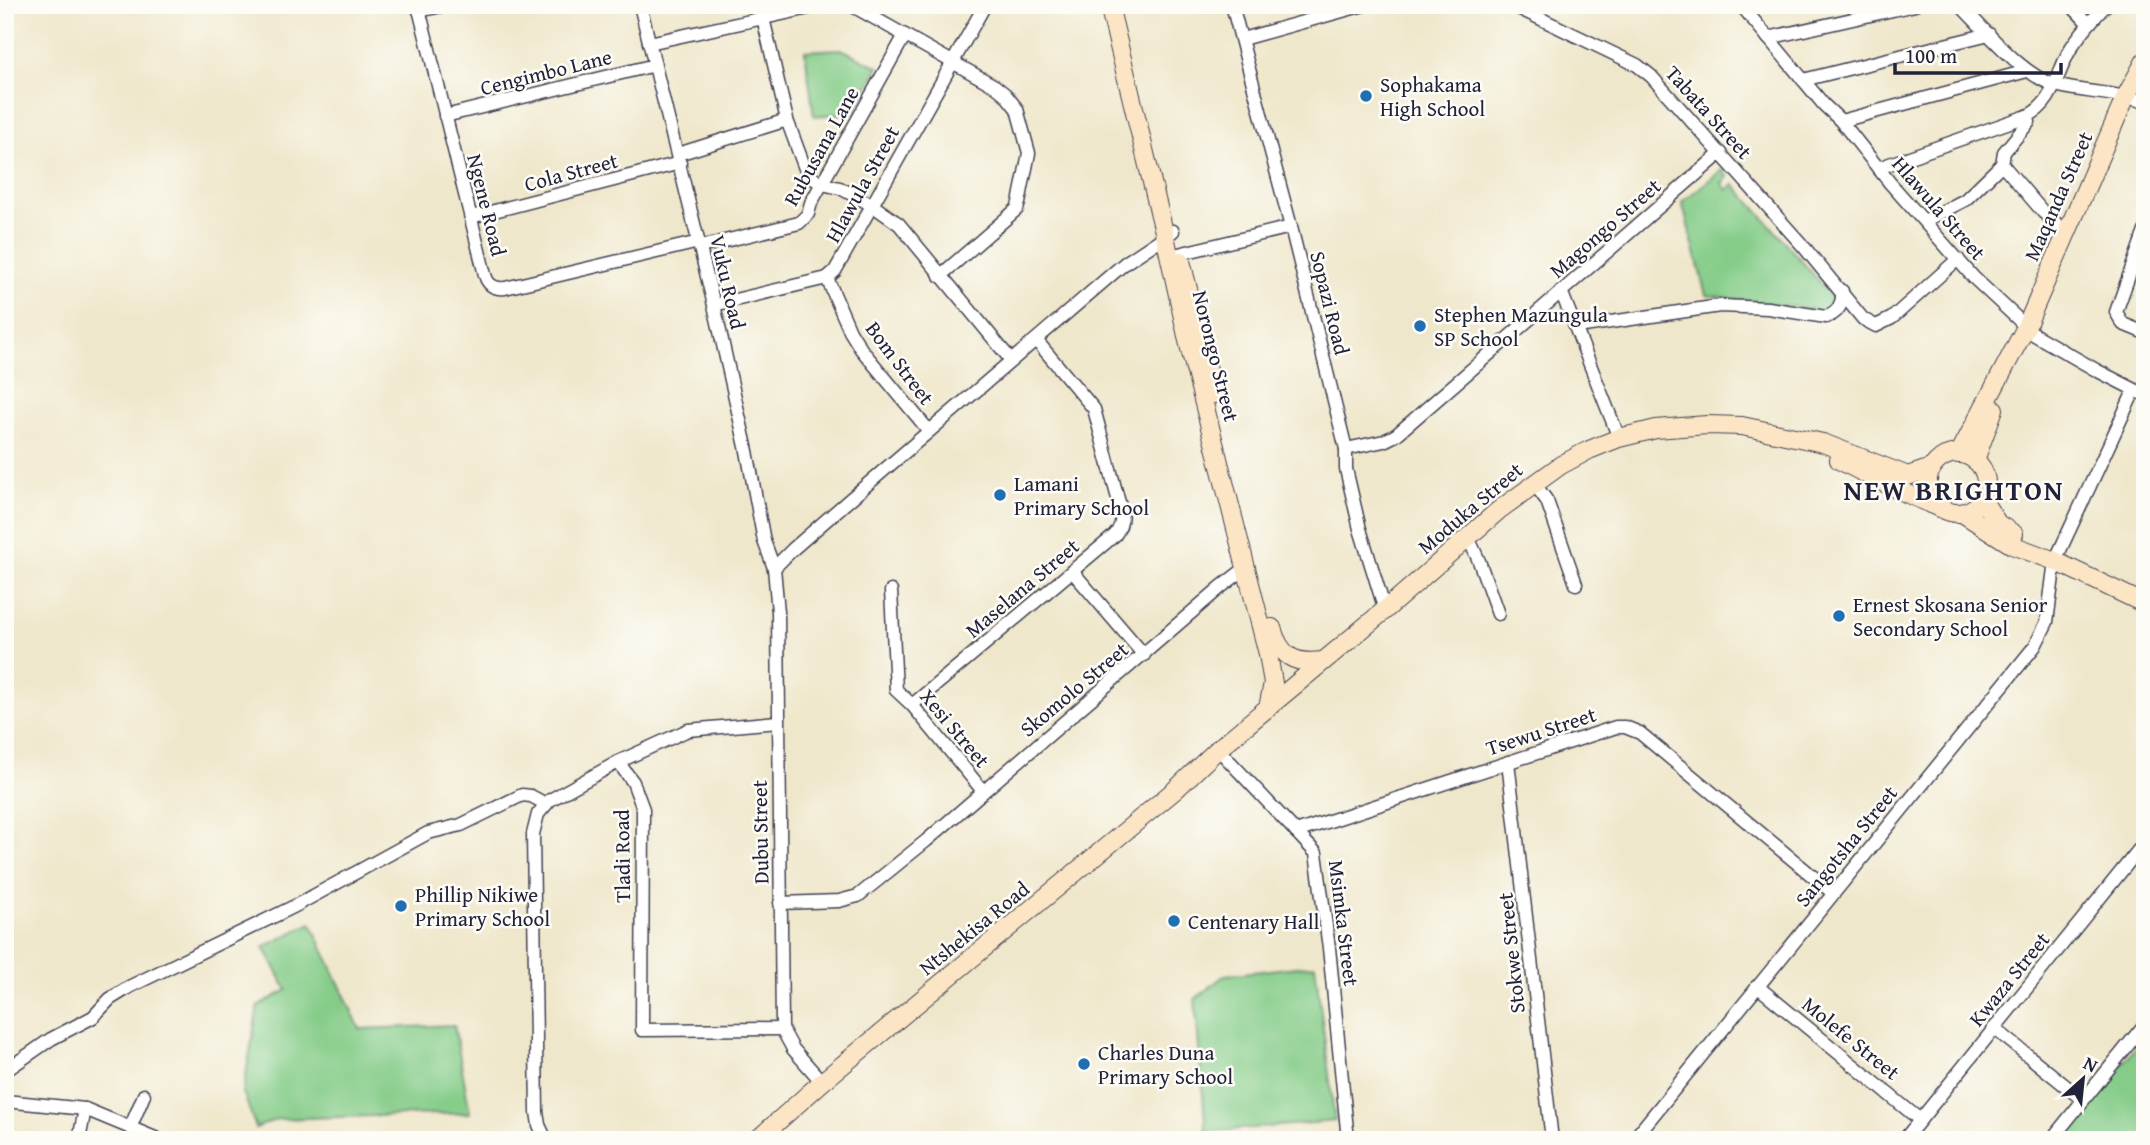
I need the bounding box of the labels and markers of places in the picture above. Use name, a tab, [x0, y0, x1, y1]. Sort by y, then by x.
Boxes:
place label: Sophakama High School	[1380, 69, 1485, 124]
marker: Sophakama High School	[1358, 88, 1374, 104]
place label: Stephen Mazungula SP School	[1434, 299, 1608, 354]
marker: Stephen Mazungula SP School	[1412, 318, 1428, 334]
place label: Lamani Primary School	[1014, 468, 1149, 523]
marker: Lamani Primary School	[992, 487, 1008, 503]
place label: Ernest Skosana Senior Secondary School	[1853, 589, 2048, 644]
marker: Ernest Skosana Senior Secondary School	[1831, 608, 1847, 624]
place label: Phillip Nikiwe Primary School	[415, 879, 550, 934]
marker: Phillip Nikiwe Primary School	[393, 898, 409, 914]
place label: Centenary Hall	[1188, 906, 1320, 937]
marker: Centenary Hall	[1166, 913, 1182, 929]
place label: Charles Duna Primary School	[1098, 1037, 1233, 1092]
marker: Charles Duna Primary School	[1076, 1056, 1092, 1072]

